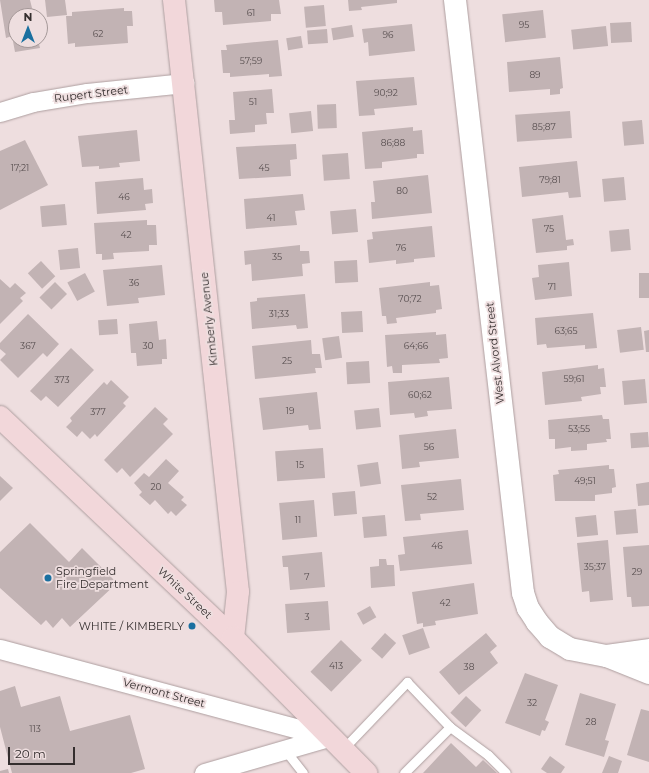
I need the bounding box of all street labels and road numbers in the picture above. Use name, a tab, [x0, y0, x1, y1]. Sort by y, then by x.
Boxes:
street label: Rupert Street	[53, 83, 129, 105]
street label: Kimberly Avenue	[198, 271, 220, 367]
street label: West Alvord Street	[483, 301, 507, 405]
street label: White Street	[155, 565, 215, 621]
street label: Vermont Street	[121, 676, 207, 710]

